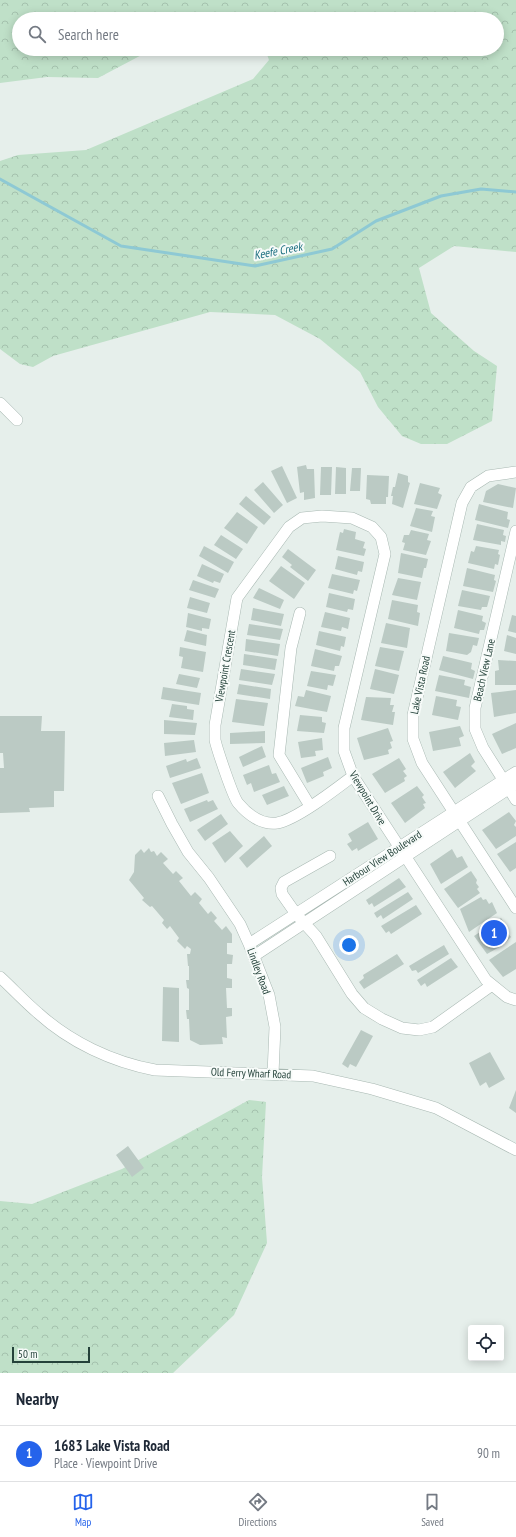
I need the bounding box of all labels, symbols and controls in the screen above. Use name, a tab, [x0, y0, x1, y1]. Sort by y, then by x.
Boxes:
search box	[12, 12, 504, 56]
icon: search	[26, 23, 48, 45]
text: Search here	[58, 25, 119, 44]
water label: Keefe Creek	[252, 238, 305, 263]
street label: Viewpoint Crescent	[212, 629, 238, 704]
street label: Beach View Lane	[470, 637, 498, 703]
street label: Lake Vista Road	[407, 654, 433, 715]
street label: Viewpoint Drive	[346, 768, 390, 828]
street label: Harbour View Boulevard	[340, 827, 424, 889]
pin: 1	[481, 918, 507, 948]
your location	[339, 935, 359, 955]
street label: Lindley Road	[244, 946, 274, 996]
street label: Old Ferry Wharf Road	[211, 1065, 292, 1081]
map controls	[468, 1325, 504, 1361]
button: locate	[468, 1325, 504, 1361]
scale bar	[12, 1345, 90, 1364]
text: 50 m	[18, 1347, 37, 1361]
text: Nearby	[16, 1388, 59, 1410]
text: 1683 Lake Vista Road	[54, 1436, 170, 1455]
text: 1	[26, 1445, 32, 1462]
text: 90 m	[477, 1445, 500, 1462]
text: Place · Viewpoint Drive	[54, 1455, 157, 1472]
tab: Map	[72, 1491, 94, 1529]
tab: Directions	[239, 1491, 277, 1529]
tab: Saved	[421, 1491, 444, 1529]

